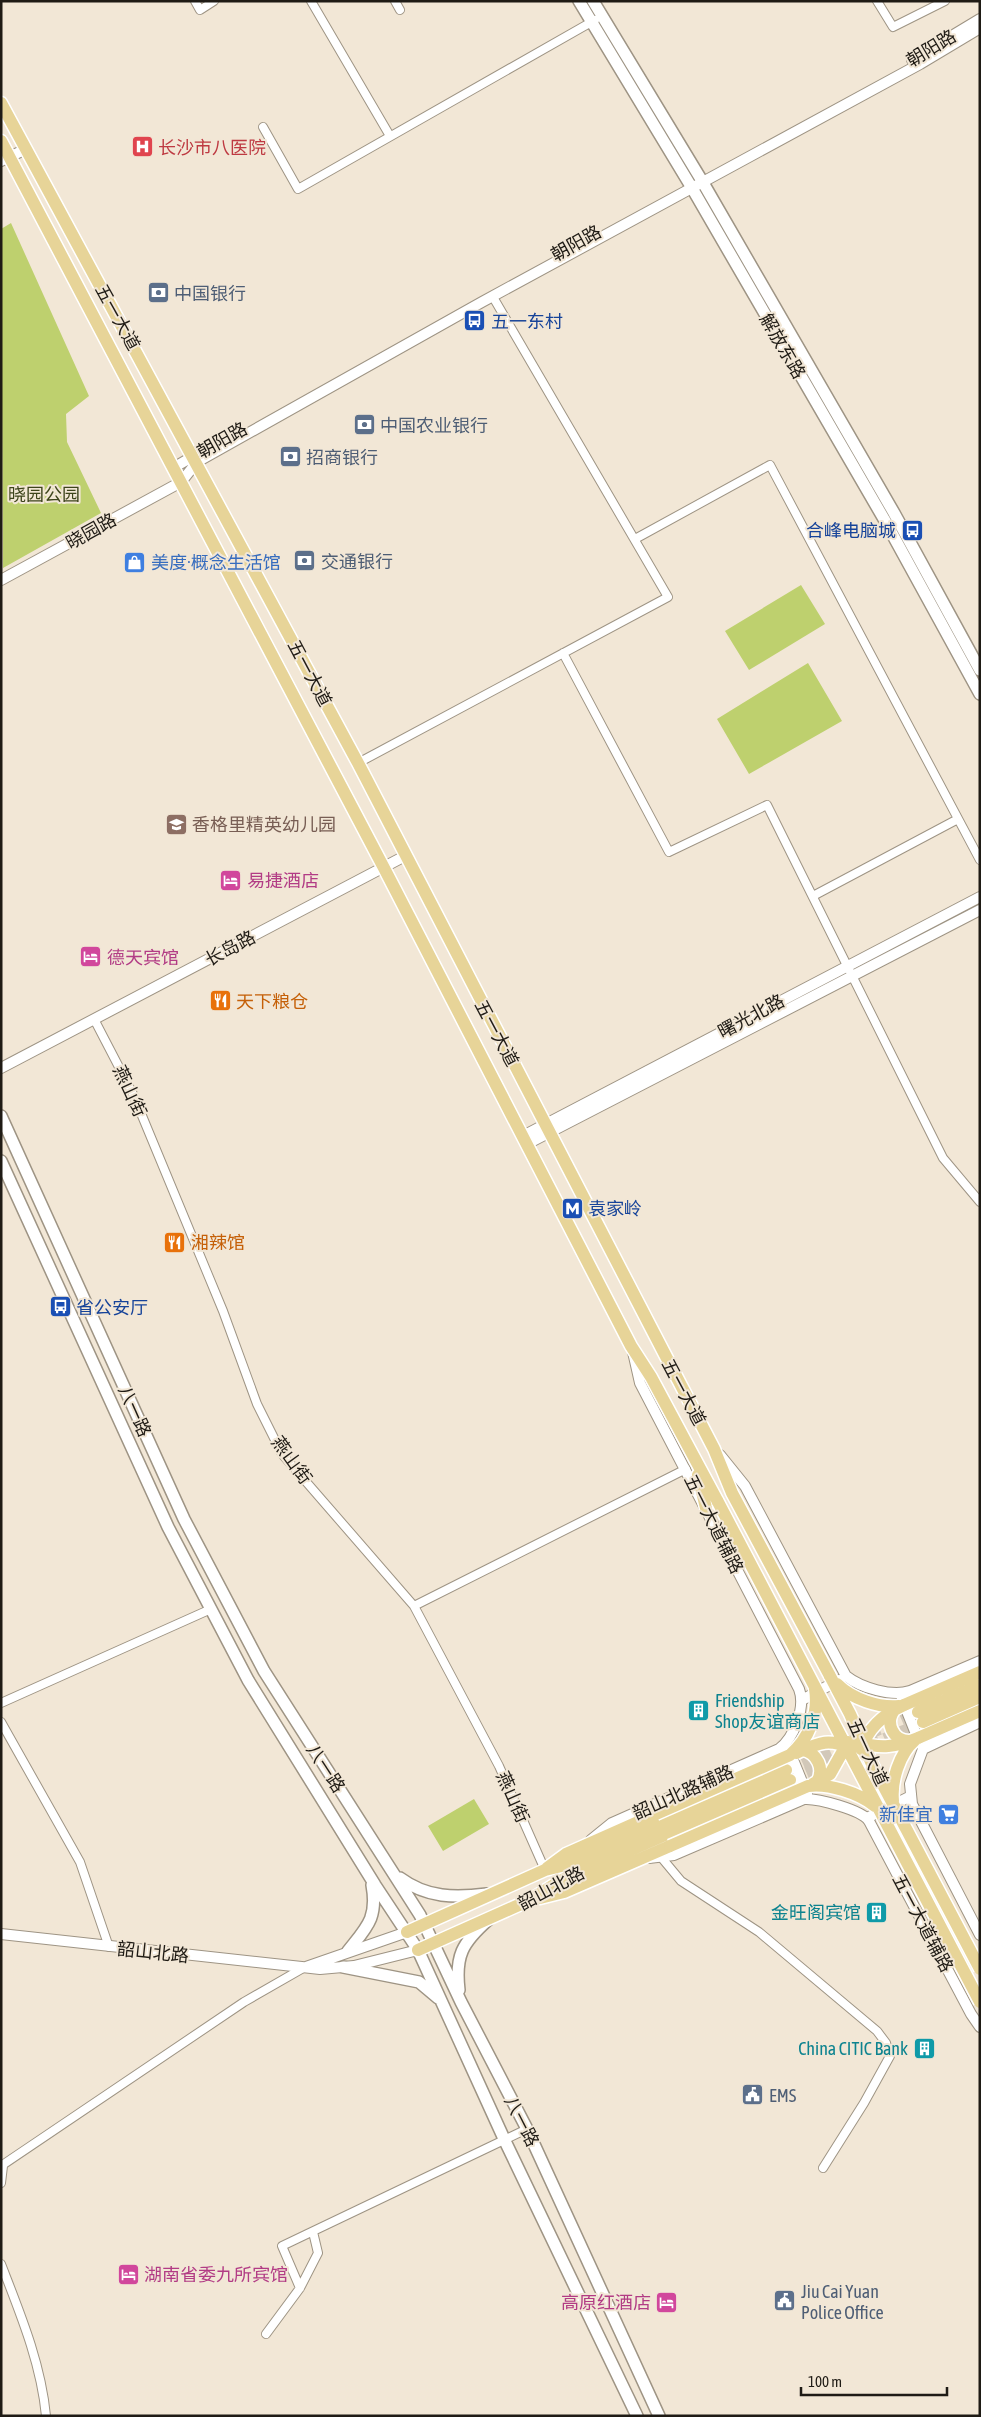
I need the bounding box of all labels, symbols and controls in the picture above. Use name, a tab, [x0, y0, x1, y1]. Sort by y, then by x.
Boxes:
street label: 朝阳路	[902, 25, 960, 71]
hospital icon: 长沙市八医院	[130, 135, 154, 159]
place label: 长沙市八医院	[158, 137, 266, 158]
street label: 朝阳路	[547, 221, 605, 265]
street label: 五一大道	[91, 280, 145, 354]
bank icon: 中国银行	[146, 281, 170, 305]
place label: 中国银行	[174, 283, 246, 304]
bus stop icon: 五一东村	[463, 309, 487, 333]
street label: 解放东路	[756, 310, 810, 382]
place label: 五一东村	[491, 311, 563, 332]
bank icon: 中国农业银行	[352, 413, 376, 437]
place label: 中国农业银行	[380, 415, 488, 436]
street label: 朝阳路	[193, 418, 251, 462]
bank icon: 招商银行	[278, 445, 302, 469]
place label: 招商银行	[306, 447, 378, 468]
park label: 晓园公园	[8, 484, 80, 505]
street label: 晓园路	[62, 509, 120, 553]
bus stop icon: 合峰电脑城	[900, 518, 924, 542]
place label: 合峰电脑城	[806, 520, 896, 541]
bank icon: 交通银行	[293, 549, 317, 573]
shop icon: 美度·概念生活馆	[123, 550, 147, 574]
place label: 交通银行	[321, 551, 393, 572]
place label: 美度·概念生活馆	[151, 552, 281, 573]
street label: 五一大道	[284, 636, 336, 710]
school or university icon: 香格里精英幼儿园	[164, 812, 188, 836]
place label: 香格里精英幼儿园	[192, 814, 336, 835]
hotel icon: 易捷酒店	[219, 868, 243, 892]
place label: 易捷酒店	[247, 870, 319, 891]
street label: 长岛路	[201, 926, 259, 970]
hotel icon: 德天宾馆	[79, 945, 103, 969]
place label: 德天宾馆	[107, 947, 179, 968]
restaurant icon: 天下粮仓	[208, 989, 232, 1013]
street label: 曙光北路	[714, 990, 788, 1042]
place label: 天下粮仓	[236, 991, 308, 1012]
street label: 五一大道	[471, 996, 523, 1070]
street label: 燕山街	[109, 1062, 151, 1120]
metro station icon: 袁家岭	[560, 1196, 584, 1220]
place label: 袁家岭	[588, 1198, 642, 1219]
restaurant icon: 湘辣馆	[163, 1230, 187, 1254]
place label: 湘辣馆	[191, 1232, 245, 1253]
bus stop icon: 省公安厅	[48, 1295, 72, 1319]
place label: 省公安厅	[76, 1297, 148, 1318]
street label: 五一大道	[658, 1355, 710, 1429]
street label: 八一路	[114, 1382, 156, 1440]
street label: 燕山街	[268, 1432, 316, 1488]
street label: 五一大道辅路	[680, 1471, 748, 1577]
place label: Friendship Shop友谊商店	[715, 1690, 820, 1732]
building icon: Friendship Shop友谊商店	[687, 1698, 711, 1722]
street label: 五一大道	[843, 1715, 893, 1789]
street label: 八一路	[302, 1740, 350, 1796]
street label: 韶山北路辅路	[629, 1760, 737, 1824]
street label: 燕山街	[492, 1768, 534, 1826]
supermarket icon: 新佳宜	[937, 1802, 961, 1826]
place label: 新佳宜	[879, 1804, 933, 1825]
street label: 韶山北路	[514, 1862, 588, 1914]
street label: 五一大道辅路	[888, 1870, 958, 1976]
building icon: 金旺阁宾馆	[865, 1900, 889, 1924]
place label: 金旺阁宾馆	[771, 1902, 861, 1923]
street label: 韶山北路	[116, 1938, 190, 1966]
building icon: China CITIC Bank	[912, 2036, 936, 2060]
place label: China CITIC Bank	[798, 2038, 908, 2059]
public building icon: EMS	[741, 2083, 765, 2107]
place label: EMS	[769, 2085, 797, 2106]
street label: 八一路	[500, 2092, 544, 2150]
hotel icon: 湖南省委九所宾馆	[116, 2262, 140, 2286]
place label: 湖南省委九所宾馆	[144, 2264, 288, 2285]
place label: Jiu Cai Yuan Police Office	[801, 2281, 884, 2323]
public building icon: Jiu Cai Yuan Police Office	[773, 2289, 797, 2313]
hotel icon: 高原红酒店	[655, 2290, 679, 2314]
place label: 高原红酒店	[561, 2292, 651, 2313]
scale bar	[801, 2364, 947, 2396]
text: 100 m	[808, 2373, 842, 2390]

